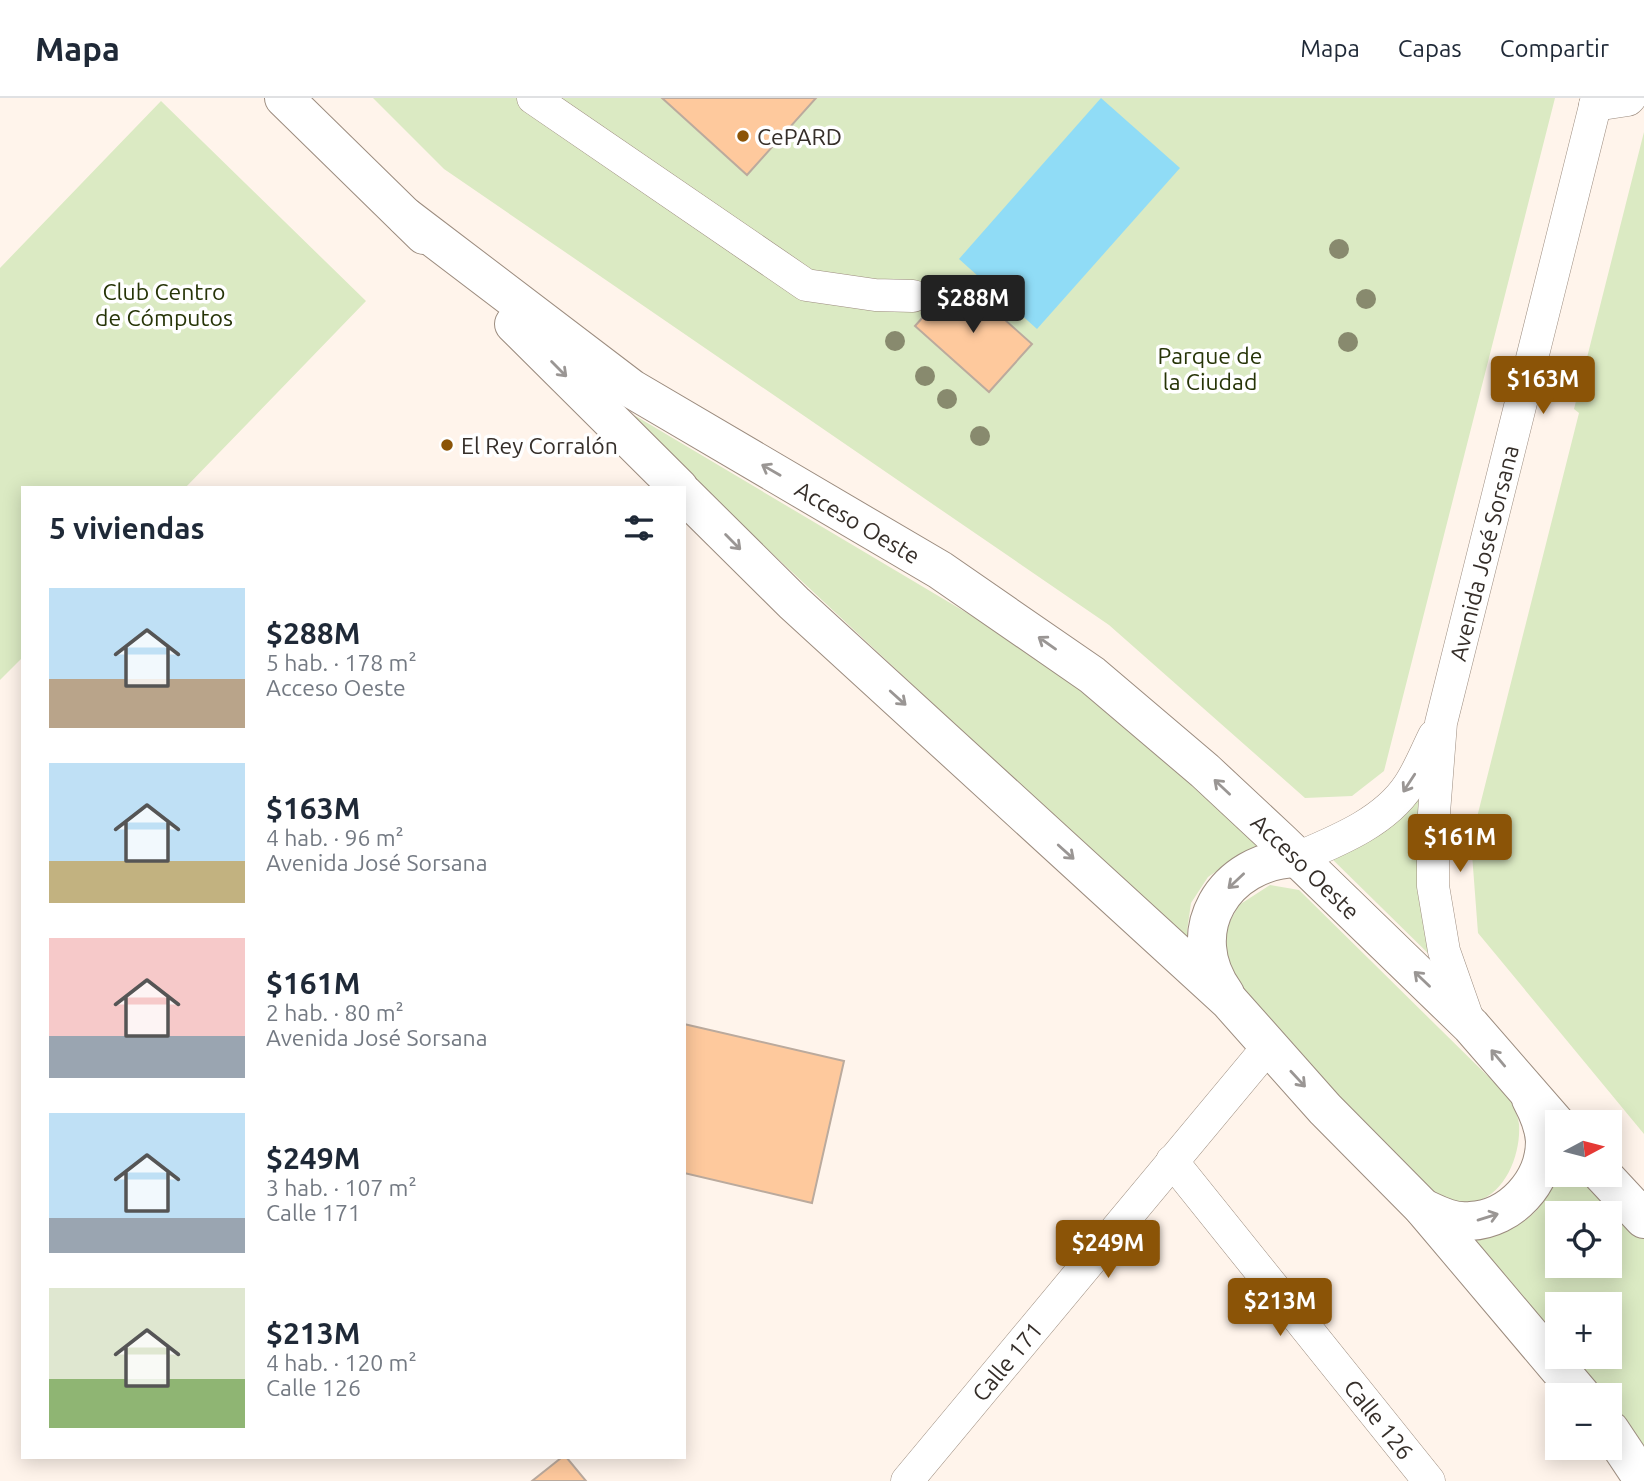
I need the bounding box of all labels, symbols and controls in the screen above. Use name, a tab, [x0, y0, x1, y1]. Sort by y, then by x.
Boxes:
text: Mapa	[35, 30, 120, 67]
text: Mapa	[1300, 35, 1360, 62]
text: Capas	[1398, 35, 1462, 62]
text: Compartir	[1500, 35, 1609, 62]
place label: CePARD	[757, 124, 842, 149]
marker: CePARD	[735, 128, 751, 144]
pin: $288M	[924, 275, 1022, 335]
park label: Club Centro de Cómputos	[95, 279, 233, 330]
text: $288M	[937, 285, 1009, 310]
park label: Parque de la Ciudad	[1158, 343, 1262, 394]
pin: $163M	[1494, 356, 1592, 416]
one-way arrow	[550, 360, 567, 377]
text: $163M	[1507, 366, 1579, 391]
place label: El Rey Corralón	[461, 433, 618, 458]
marker: El Rey Corralón	[439, 437, 455, 453]
street label: Avenida José Sorsana	[1444, 442, 1522, 663]
one-way arrow	[761, 463, 781, 477]
street label: Acceso Oeste	[791, 476, 925, 568]
icon: filters	[620, 509, 658, 547]
text: 5 viviendas	[49, 511, 205, 545]
one-way arrow	[724, 533, 741, 550]
icon: home	[105, 616, 189, 700]
text: $288M	[266, 616, 360, 650]
one-way arrow	[1037, 636, 1057, 650]
text: 5 hab. · 178 m²	[266, 650, 417, 675]
text: Acceso Oeste	[266, 675, 406, 700]
one-way arrow	[889, 690, 907, 706]
one-way arrow	[1402, 772, 1416, 792]
one-way arrow	[1214, 779, 1231, 796]
icon: home	[105, 791, 189, 875]
text: $163M	[266, 791, 360, 825]
street label: Acceso Oeste	[1247, 809, 1365, 924]
pin: $161M	[1411, 814, 1509, 874]
text: $161M	[1424, 824, 1496, 849]
text: 4 hab. · 96 m²	[266, 825, 404, 850]
one-way arrow	[1057, 843, 1074, 860]
text: Avenida José Sorsana	[266, 850, 488, 875]
one-way arrow	[1227, 872, 1245, 889]
icon: home	[105, 966, 189, 1050]
text: $161M	[266, 966, 360, 1000]
one-way arrow	[1414, 970, 1431, 987]
text: 2 hab. · 80 m²	[266, 1000, 404, 1025]
text: Avenida José Sorsana	[266, 1025, 488, 1050]
one-way arrow	[1490, 1049, 1506, 1067]
one-way arrow	[1290, 1070, 1306, 1088]
north arrow	[1545, 1110, 1622, 1186]
map controls	[1545, 1110, 1622, 1460]
icon: home	[105, 1141, 189, 1225]
text: $249M	[266, 1141, 360, 1175]
text: 3 hab. · 107 m²	[266, 1175, 417, 1200]
text: Calle 171	[266, 1200, 361, 1225]
button: locate	[1545, 1201, 1622, 1278]
one-way arrow	[1476, 1209, 1498, 1222]
pin: $249M	[1059, 1220, 1157, 1280]
text: $249M	[1072, 1230, 1144, 1255]
pin: $213M	[1231, 1278, 1329, 1338]
text: $213M	[1244, 1288, 1316, 1313]
button: +	[1545, 1292, 1622, 1369]
icon: home	[105, 1316, 189, 1400]
text: $213M	[266, 1316, 360, 1350]
street label: Calle 171	[967, 1317, 1047, 1406]
text: 4 hab. · 120 m²	[266, 1350, 417, 1375]
street label: Calle 126	[1340, 1374, 1419, 1464]
text: Calle 126	[266, 1375, 361, 1400]
button: −	[1545, 1383, 1622, 1460]

